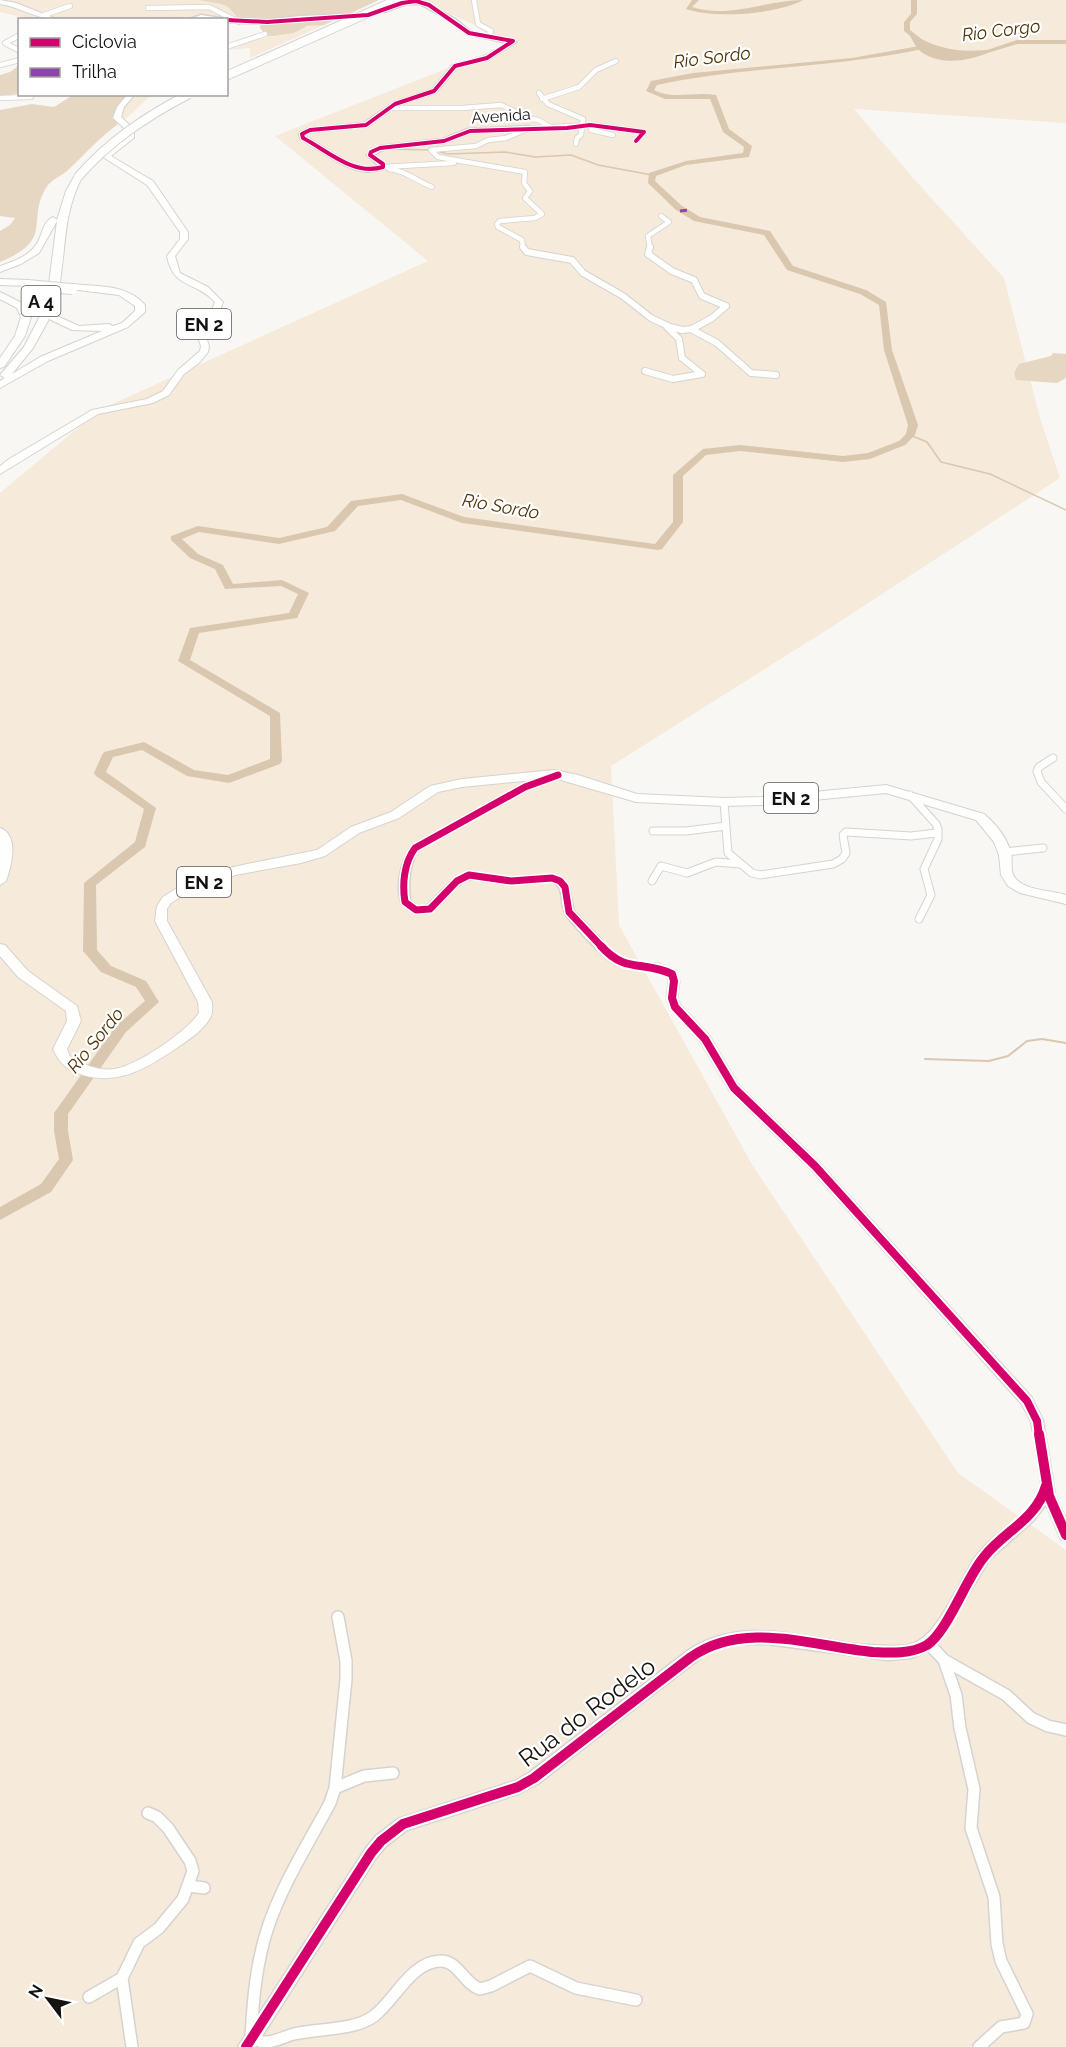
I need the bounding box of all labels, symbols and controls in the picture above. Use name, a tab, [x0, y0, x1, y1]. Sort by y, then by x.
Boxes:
water label: Rio Corgo	[961, 15, 1041, 45]
legend	[18, 18, 228, 96]
text: Ciclovia	[72, 31, 137, 52]
water label: Rio Sordo	[672, 42, 752, 72]
text: Trilha	[72, 61, 117, 82]
street label: Avenida	[471, 104, 531, 128]
road number: A 4	[22, 286, 60, 316]
road number: EN 2	[177, 309, 231, 339]
water label: Rio Sordo	[461, 489, 541, 523]
road number: EN 2	[764, 783, 818, 813]
road number: EN 2	[177, 867, 231, 897]
water label: Rio Sordo	[62, 1003, 128, 1077]
street label: Rua do Rodelo	[513, 1651, 661, 1773]
north arrow	[18, 1969, 78, 2029]
text: N	[24, 1981, 47, 2002]

